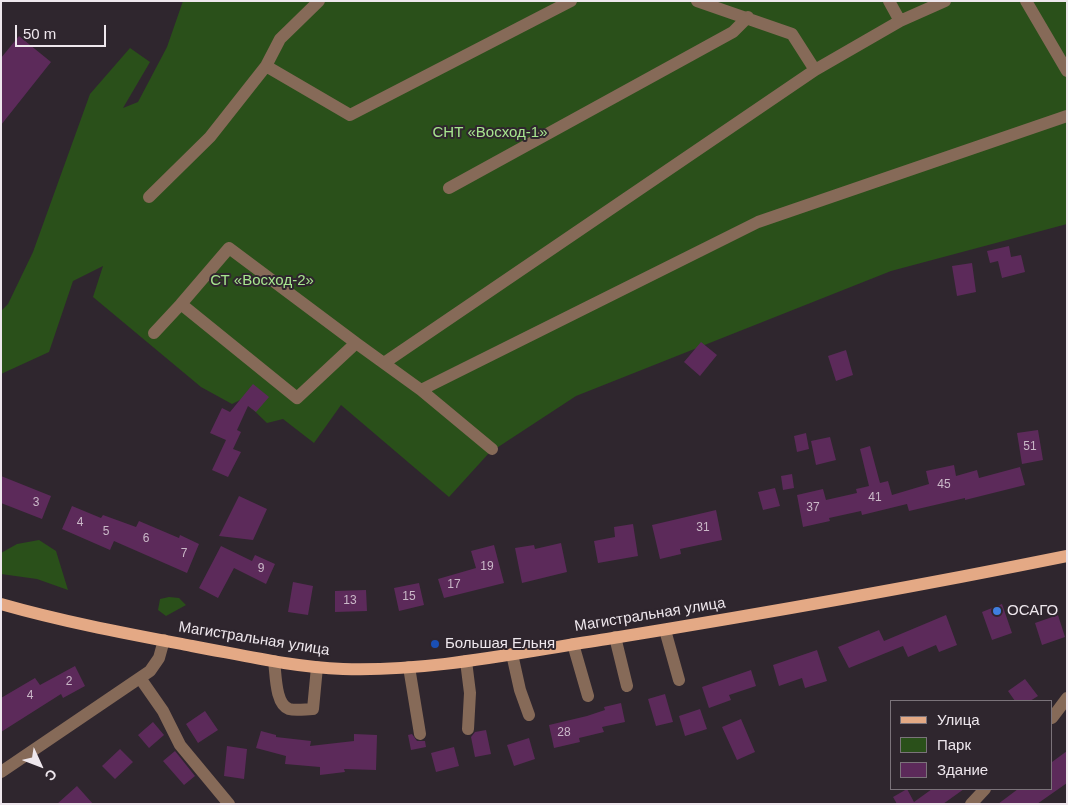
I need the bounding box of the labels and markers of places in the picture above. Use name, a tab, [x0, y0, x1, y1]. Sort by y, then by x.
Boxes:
place label: ОСАГО	[1007, 602, 1058, 620]
marker: ОСАГО	[991, 605, 1003, 617]
place label: Большая Ельня	[445, 635, 555, 653]
marker: Большая Ельня	[429, 638, 441, 650]

